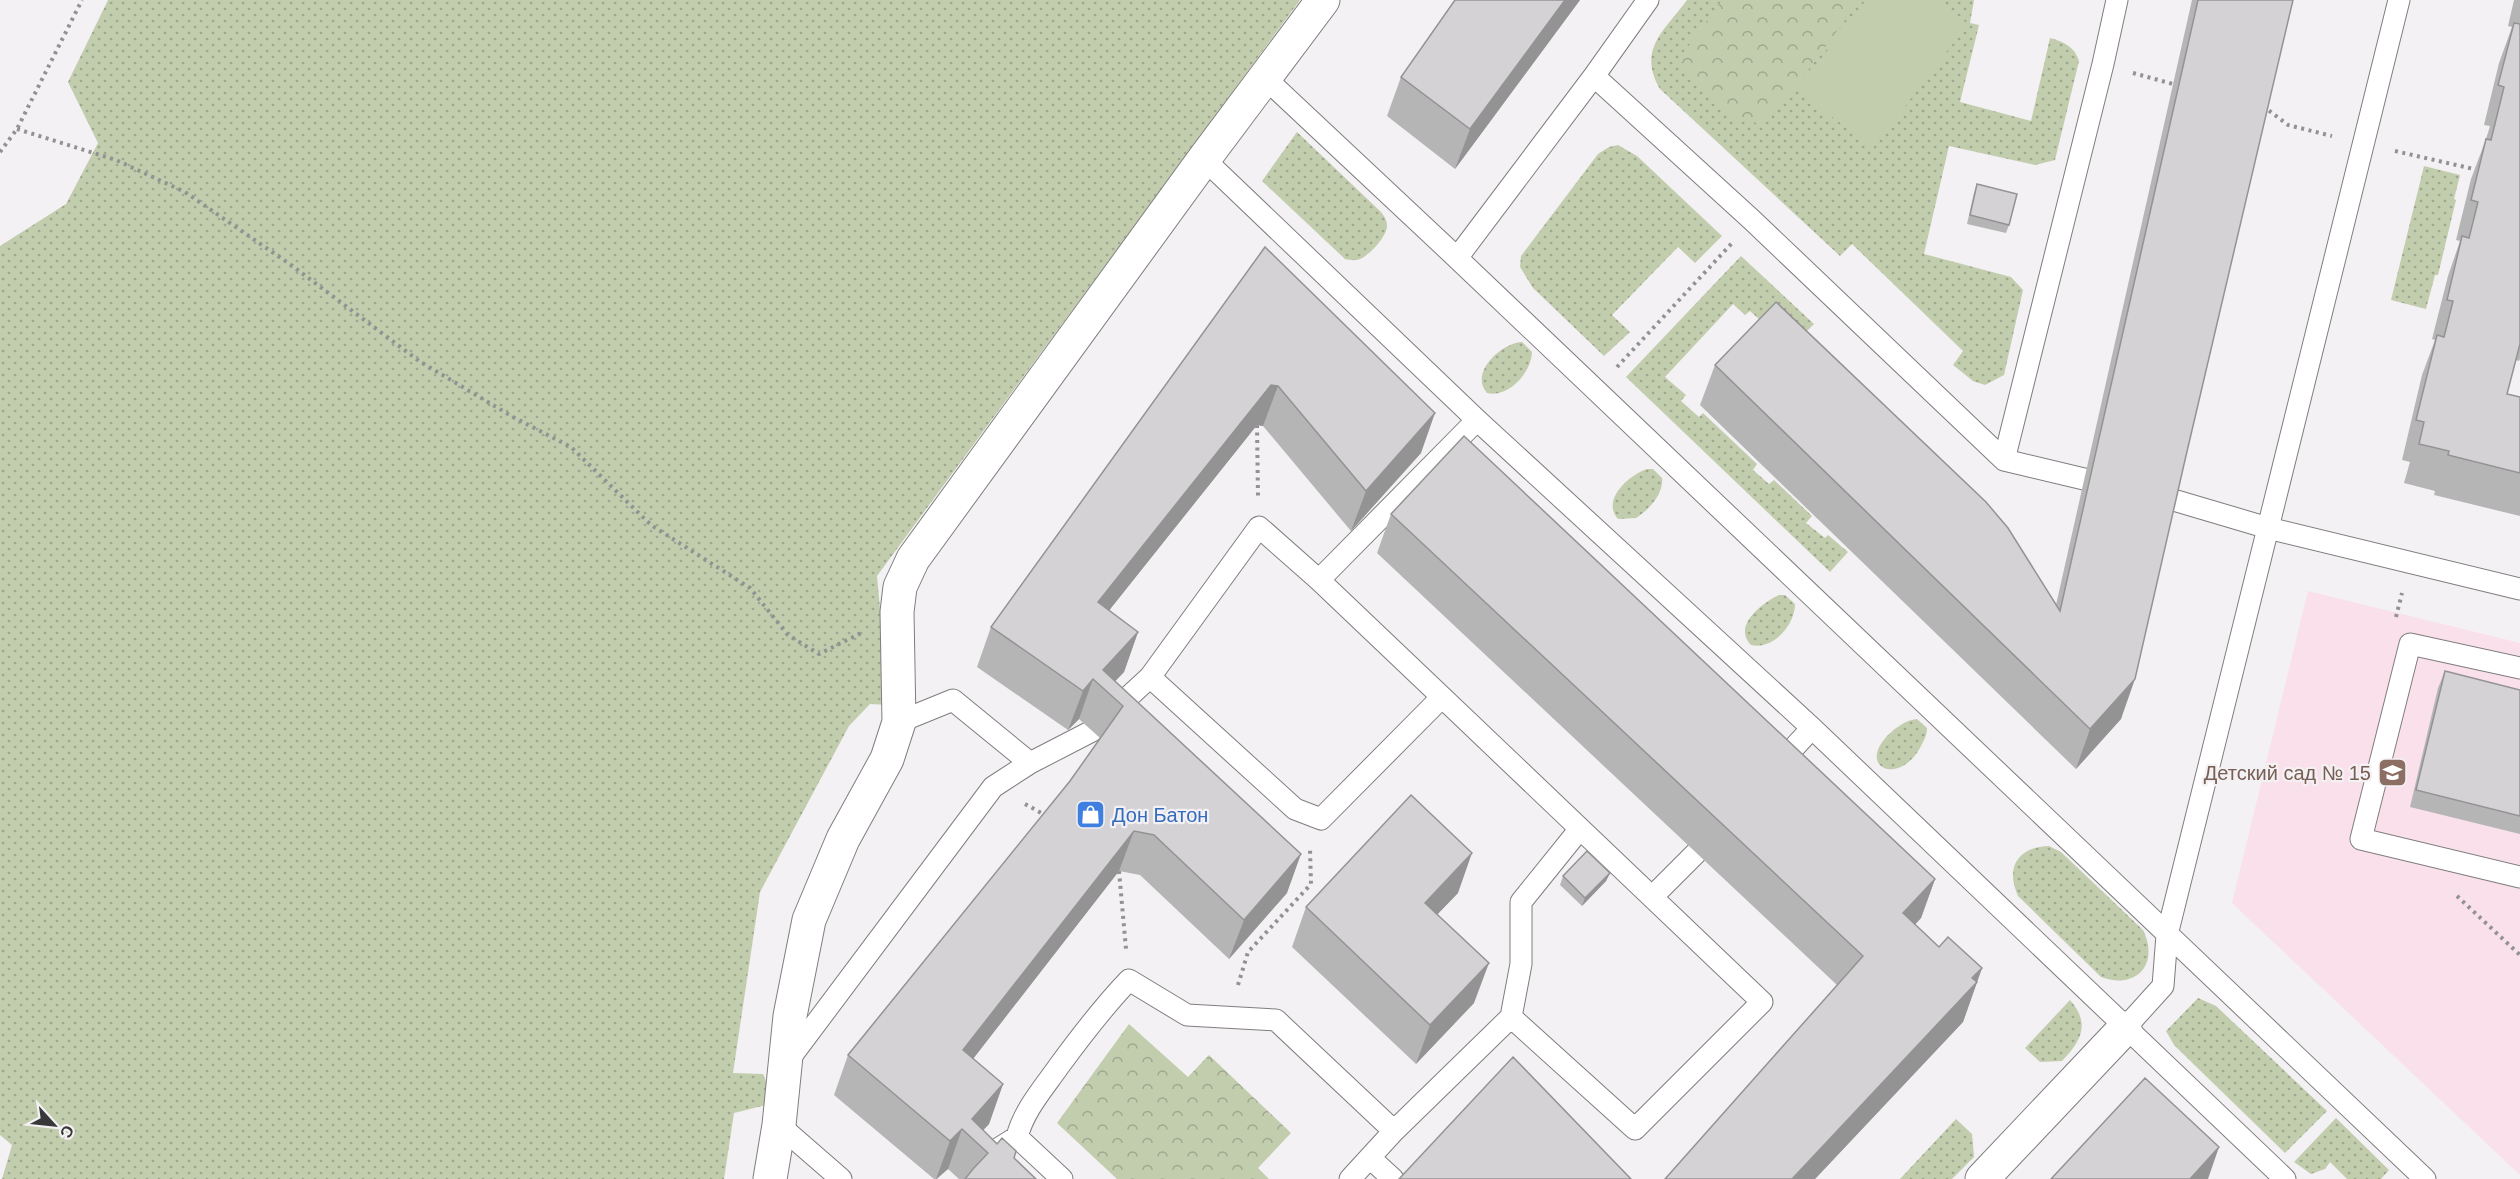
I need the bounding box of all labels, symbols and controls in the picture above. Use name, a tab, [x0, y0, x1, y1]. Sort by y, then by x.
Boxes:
school or university icon: Детский сад № 15	[2376, 757, 2408, 789]
place label: Детский сад № 15	[2204, 762, 2371, 784]
shop icon: Дон Батон	[1075, 799, 1107, 831]
place label: Дон Батон	[1112, 804, 1208, 826]
north arrow	[24, 1095, 84, 1155]
text: С	[57, 1123, 77, 1141]

